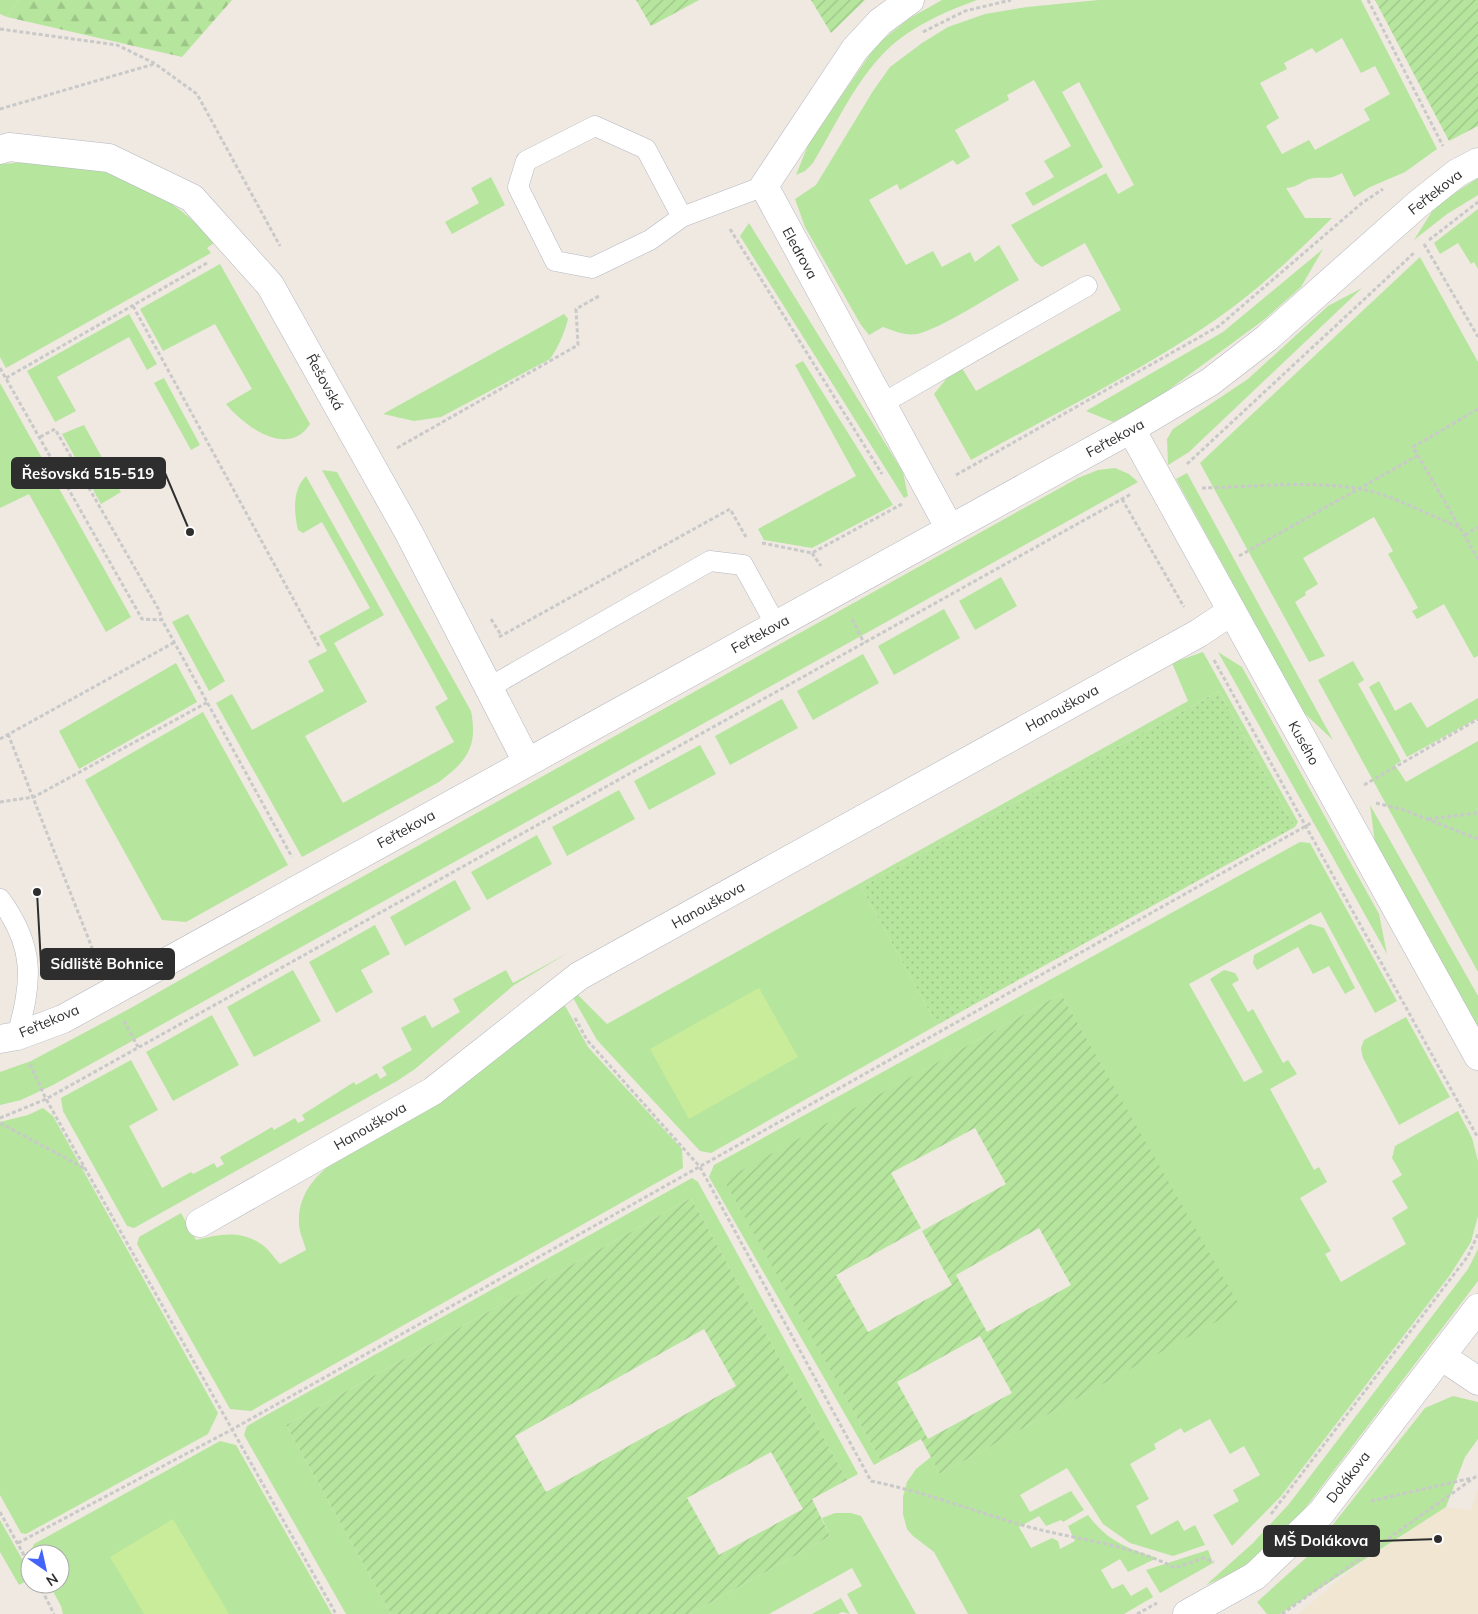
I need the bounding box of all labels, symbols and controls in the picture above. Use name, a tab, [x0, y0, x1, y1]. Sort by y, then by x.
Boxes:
street label: Feřtekova	[1404, 165, 1466, 219]
street label: Eledrova	[779, 224, 821, 282]
street label: Řešovská	[302, 351, 348, 413]
street label: Feřtekova	[1083, 415, 1147, 461]
callout: Řešovská 515-519	[12, 458, 165, 488]
text: Řešovská 515-519	[22, 464, 154, 483]
street label: Feřtekova	[728, 611, 792, 657]
street label: Hanouškova	[1022, 681, 1102, 735]
street label: Kusého	[1285, 718, 1323, 768]
street label: Feřtekova	[374, 806, 438, 852]
street label: Hanouškova	[668, 878, 748, 932]
callout: Sídliště Bohnice	[41, 949, 174, 979]
text: Sídliště Bohnice	[51, 954, 163, 973]
street label: Feřtekova	[16, 1000, 82, 1042]
street label: Hanouškova	[330, 1098, 410, 1154]
street label: Dolákova	[1322, 1447, 1374, 1507]
callout: MŠ Dolákova	[1264, 1526, 1379, 1556]
text: MŠ Dolákova	[1274, 1531, 1368, 1550]
north arrow	[20, 1544, 70, 1594]
text: N	[43, 1569, 62, 1590]

